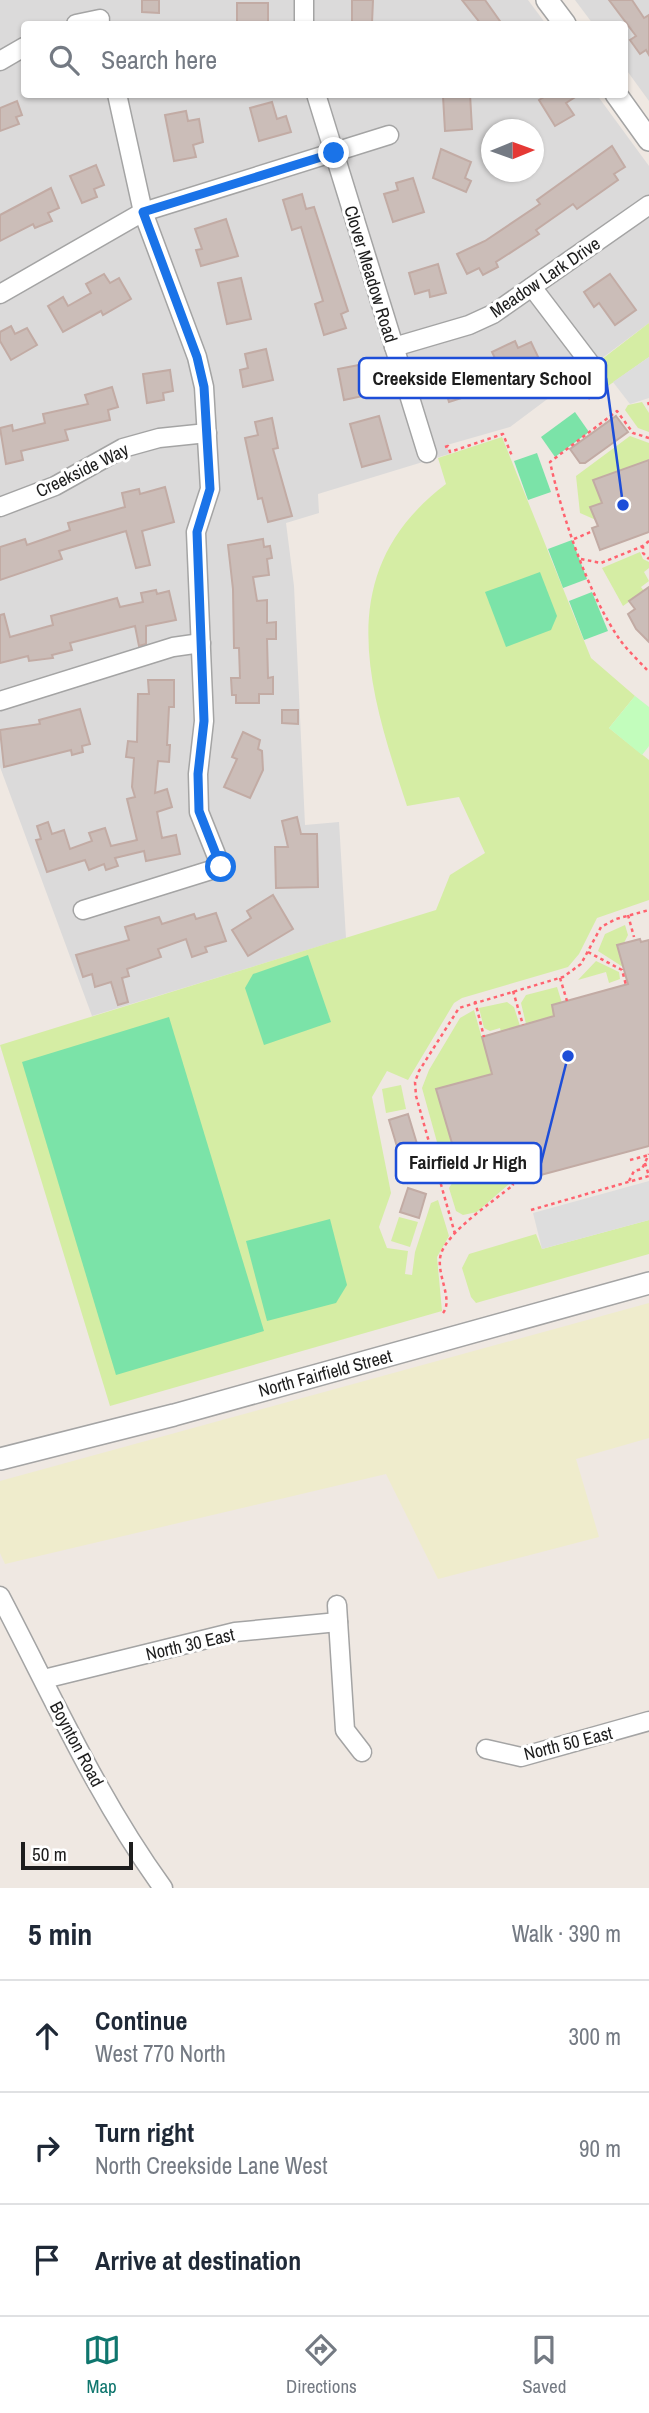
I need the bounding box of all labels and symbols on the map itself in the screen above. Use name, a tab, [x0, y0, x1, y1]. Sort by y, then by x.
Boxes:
north arrow	[481, 119, 544, 182]
route end	[318, 137, 349, 168]
street label: Clover Meadow Road	[338, 202, 404, 346]
street label: Meadow Lark Drive	[485, 231, 605, 323]
callout: Creekside Elementary School	[359, 358, 606, 398]
text: Creekside Elementary School	[372, 365, 592, 391]
street label: Creekside Way	[31, 437, 133, 503]
route start	[205, 851, 236, 882]
callout: Fairfield Jr High	[396, 1143, 541, 1183]
text: Fairfield Jr High	[409, 1149, 527, 1175]
street label: North Fairfield Street	[256, 1343, 394, 1403]
street label: North 30 East	[143, 1622, 237, 1666]
street label: Boynton Road	[44, 1697, 110, 1791]
street label: North 50 East	[521, 1720, 615, 1766]
scale bar	[21, 1839, 133, 1871]

